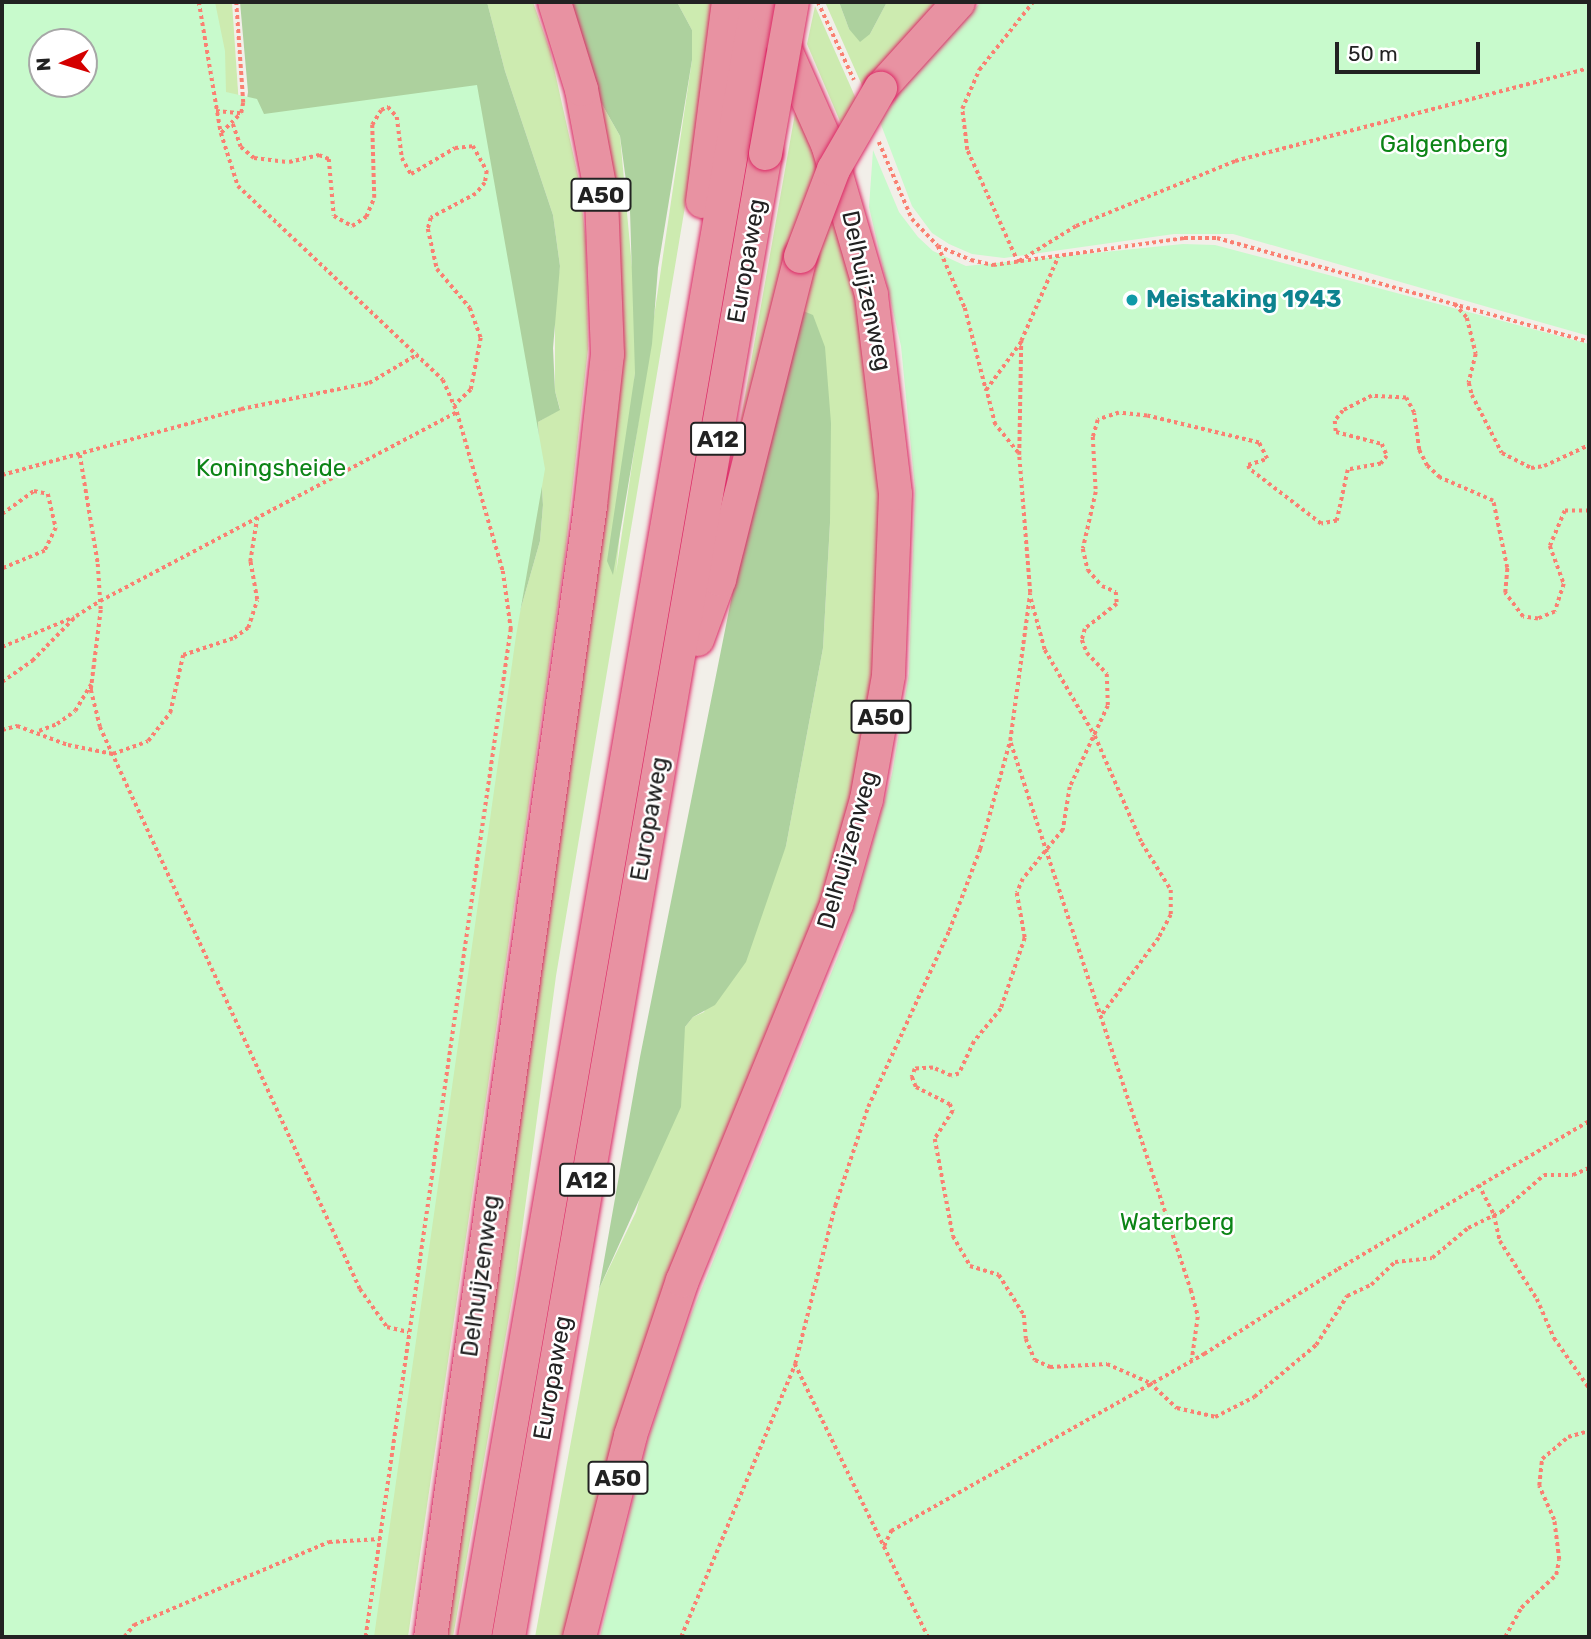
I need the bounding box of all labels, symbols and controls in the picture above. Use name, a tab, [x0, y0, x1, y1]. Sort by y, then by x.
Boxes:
north arrow	[28, 28, 98, 98]
scale bar	[1339, 28, 1484, 72]
text: 50 m	[1348, 41, 1398, 66]
text: N	[32, 57, 55, 72]
park label: Galgenberg	[1380, 131, 1508, 159]
road number: A50	[570, 176, 632, 214]
street label: Europaweg	[722, 197, 772, 325]
street label: Delhuijzenweg	[835, 208, 897, 374]
place label: Meistaking 1943	[1146, 286, 1342, 314]
marker: Meistaking 1943	[1124, 292, 1140, 308]
road number: A12	[690, 420, 746, 458]
park label: Koningsheide	[196, 455, 346, 483]
road number: A50	[850, 698, 912, 736]
street label: Europaweg	[625, 755, 675, 883]
street label: Delhuijzenweg	[812, 768, 884, 932]
road number: A12	[559, 1161, 615, 1200]
street label: Delhuijzenweg	[455, 1193, 507, 1359]
park label: Waterberg	[1120, 1209, 1234, 1237]
street label: Europaweg	[528, 1314, 578, 1442]
road number: A50	[586, 1458, 650, 1498]

